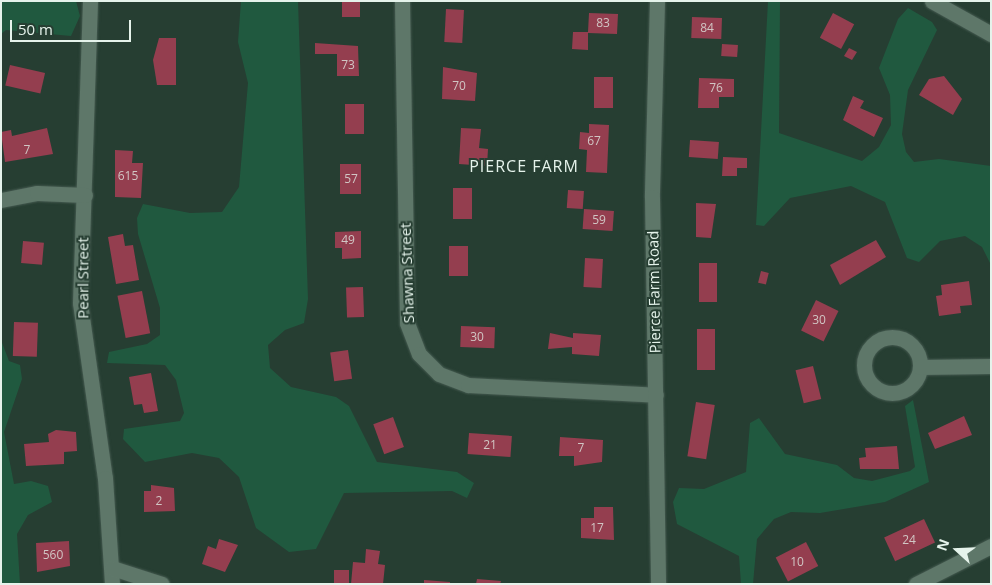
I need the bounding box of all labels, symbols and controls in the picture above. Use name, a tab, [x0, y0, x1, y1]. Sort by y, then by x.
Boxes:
scale bar	[12, 10, 134, 42]
house number: 83	[596, 16, 610, 30]
text: 50 m	[18, 19, 53, 39]
house number: 84	[700, 21, 714, 35]
house number: 73	[341, 58, 355, 72]
house number: 70	[452, 79, 466, 93]
house number: 76	[709, 81, 723, 95]
house number: 67	[587, 134, 601, 148]
house number: 7	[24, 143, 30, 157]
district label: PIERCE FARM	[468, 156, 580, 176]
house number: 615	[118, 169, 138, 183]
house number: 57	[344, 172, 358, 186]
house number: 59	[592, 213, 606, 227]
street label: Shawna Street	[396, 222, 418, 324]
street label: Pierce Farm Road	[644, 231, 664, 353]
house number: 49	[341, 233, 355, 247]
street label: Pearl Street	[74, 237, 92, 319]
house number: 30	[812, 313, 826, 327]
house number: 30	[470, 330, 484, 344]
house number: 21	[483, 438, 497, 452]
house number: 7	[578, 441, 584, 455]
house number: 2	[156, 494, 162, 508]
house number: 17	[590, 521, 604, 535]
north arrow	[932, 525, 982, 575]
house number: 24	[902, 533, 916, 547]
text: N	[932, 536, 953, 553]
house number: 560	[43, 548, 63, 562]
house number: 10	[790, 555, 804, 569]

